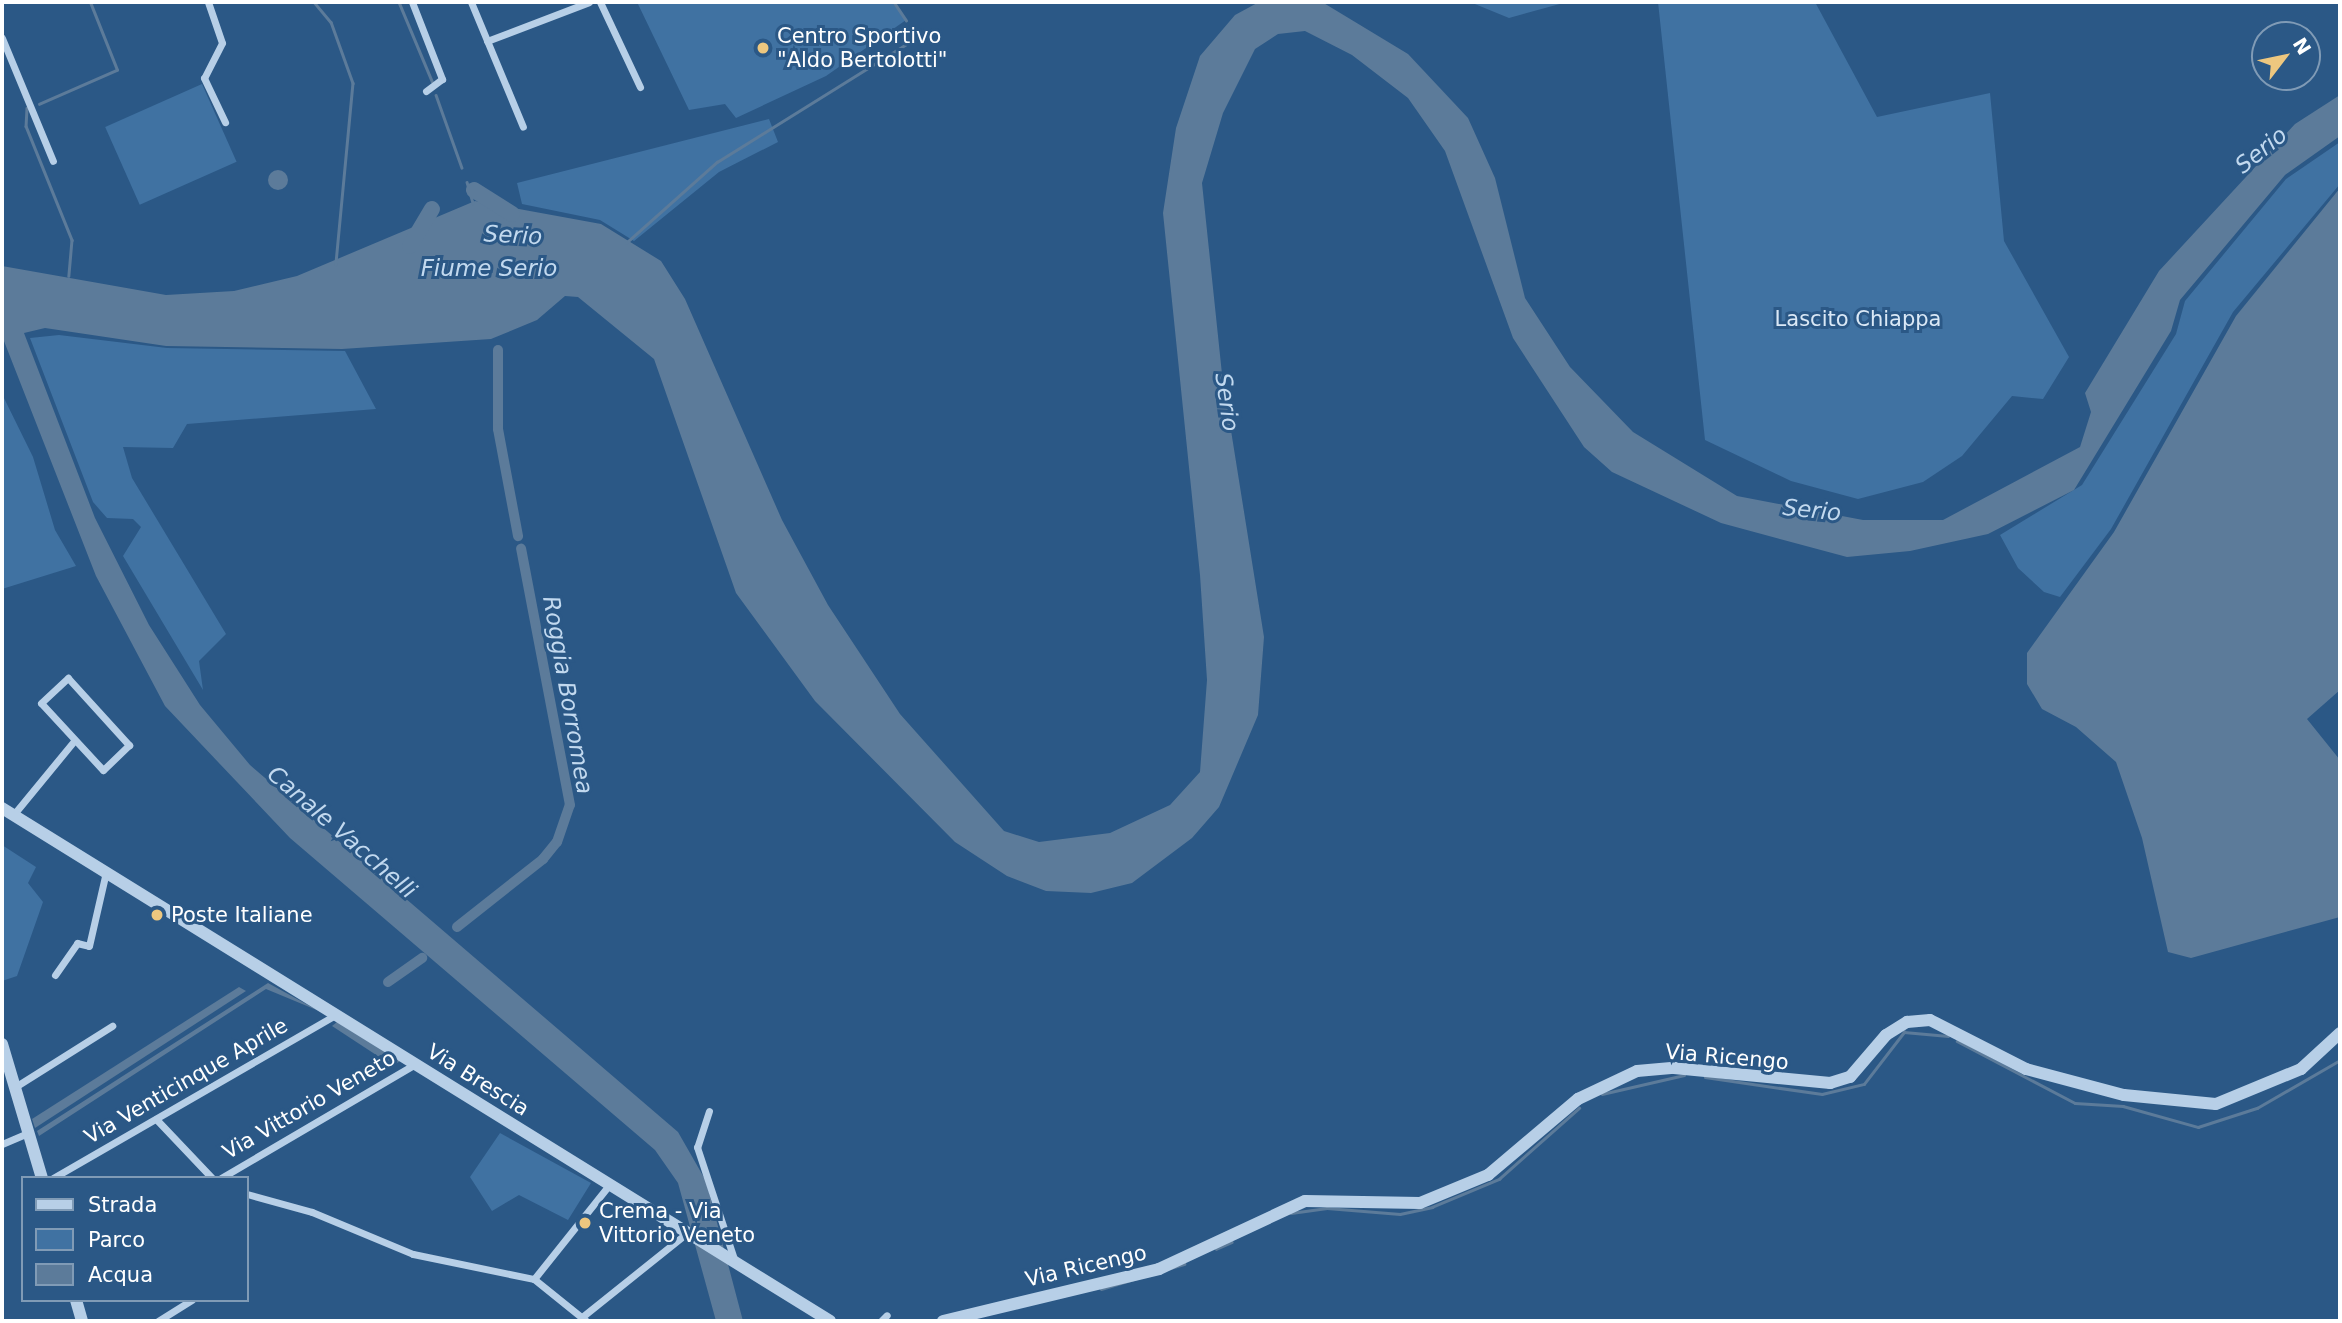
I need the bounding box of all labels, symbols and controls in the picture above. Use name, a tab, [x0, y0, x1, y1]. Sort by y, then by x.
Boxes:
north arrow	[2251, 21, 2321, 91]
place label: Centro Sportivo "Aldo Bertolotti"	[777, 23, 947, 73]
text: N	[2289, 33, 2316, 59]
marker: Centro Sportivo "Aldo Bertolotti"	[755, 40, 771, 56]
water label: Serio	[2230, 121, 2292, 179]
water label: Serio	[483, 220, 543, 250]
water label: Fiume Serio	[421, 254, 557, 282]
park label: Lascito Chiappa	[1775, 306, 1941, 332]
water label: Serio	[1209, 371, 1245, 433]
water label: Serio	[1781, 493, 1843, 527]
water label: Roggia Borromea	[537, 594, 599, 796]
water label: Canale Vacchelli	[262, 760, 422, 904]
place label: Poste Italiane	[171, 902, 313, 928]
marker: Poste Italiane	[149, 907, 165, 923]
street label: Via Venticinque Aprile	[80, 1013, 292, 1149]
street label: Via Brescia	[422, 1039, 534, 1121]
street label: Via Ricengo	[1664, 1039, 1790, 1075]
street label: Via Vittorio Veneto	[218, 1045, 400, 1165]
legend	[21, 1176, 248, 1302]
text: Strada	[88, 1193, 157, 1217]
place label: Crema - Via Vittorio Veneto	[599, 1198, 755, 1248]
marker: Crema - Via Vittorio Veneto	[577, 1215, 593, 1231]
text: Parco	[88, 1228, 145, 1252]
street label: Via Ricengo	[1023, 1240, 1149, 1292]
text: Acqua	[88, 1263, 153, 1287]

